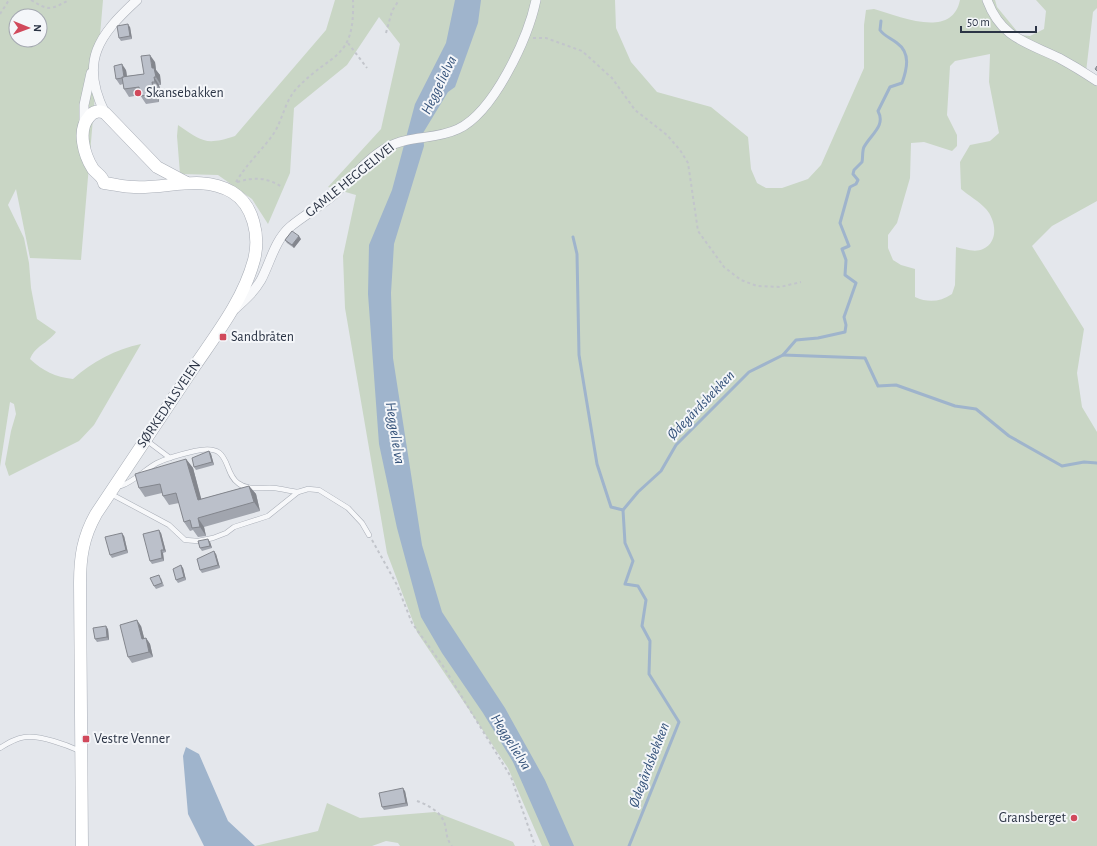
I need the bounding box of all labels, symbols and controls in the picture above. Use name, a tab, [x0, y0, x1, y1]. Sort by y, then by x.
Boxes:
north arrow	[8, 8, 48, 48]
scale bar	[961, 8, 1036, 34]
text: 50 m	[967, 16, 990, 28]
text: N	[32, 24, 43, 32]
water label: Heggelielva	[418, 53, 460, 117]
place label: Skansebakken	[146, 86, 224, 100]
marker: Skansebakken	[133, 88, 143, 98]
street label: GAMLE HEGGELIVEI	[303, 140, 397, 220]
place label: Sandbråten	[231, 330, 294, 344]
marker: Sandbråten	[218, 332, 228, 342]
street label: SØRKEDALSVEIEN	[134, 357, 203, 450]
water label: Ødegårdsbekken	[664, 368, 738, 442]
water label: Heggelielva	[383, 401, 407, 465]
water label: Heggelielva	[488, 711, 534, 773]
water label: Ødegårdsbekken	[626, 720, 672, 810]
place label: Vestre Venner	[94, 732, 170, 746]
marker: Vestre Venner	[81, 734, 91, 744]
place label: Gransberget	[999, 811, 1067, 825]
marker: Gransberget	[1069, 813, 1079, 823]

